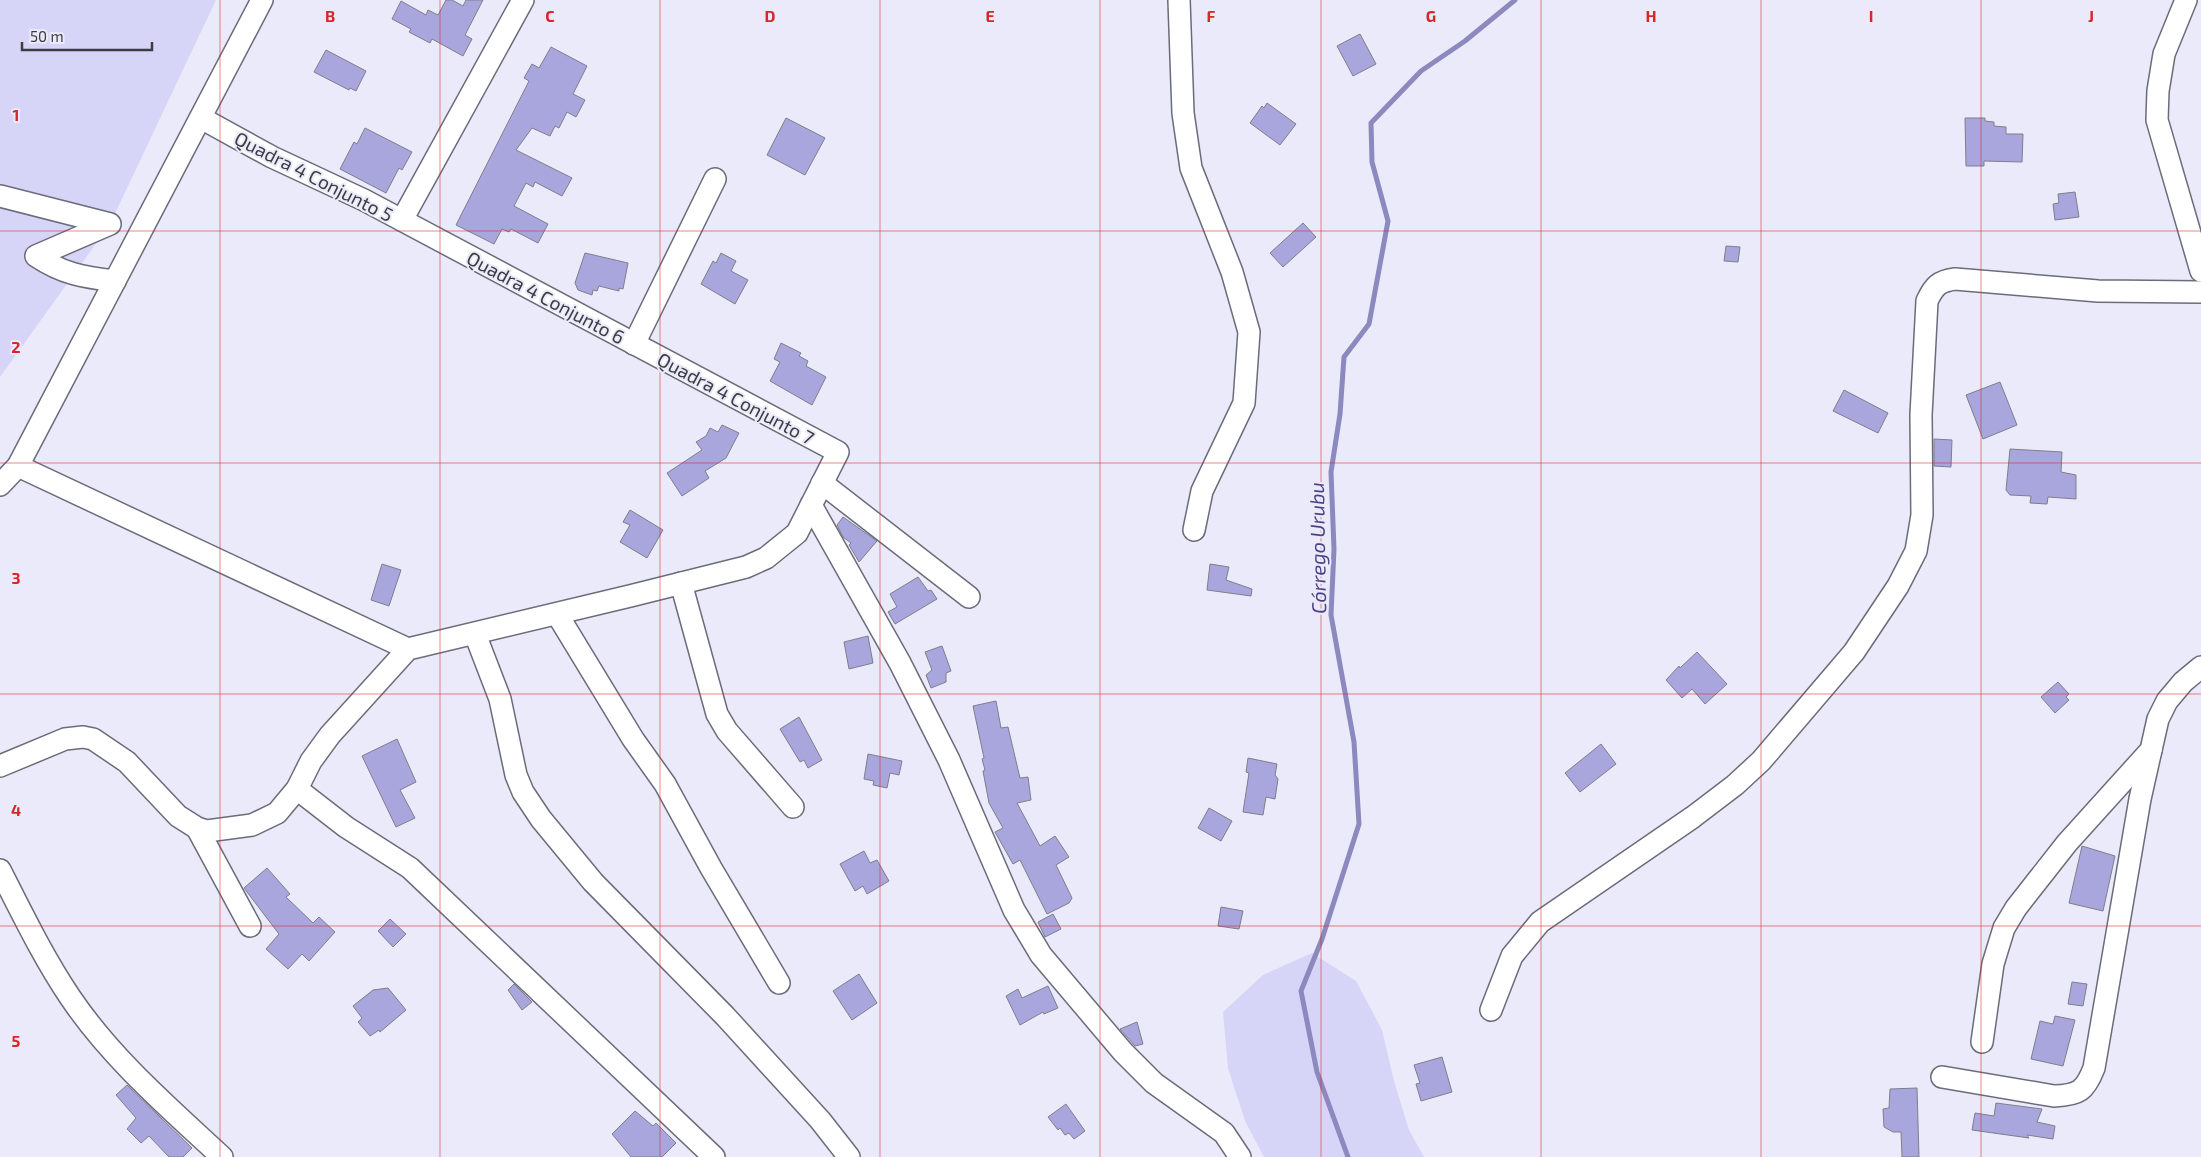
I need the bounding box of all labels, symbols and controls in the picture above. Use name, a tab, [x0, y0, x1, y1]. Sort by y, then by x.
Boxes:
text: B	[325, 6, 335, 25]
text: C	[545, 6, 555, 25]
text: D	[765, 6, 776, 25]
text: E	[985, 6, 995, 25]
text: F	[1207, 6, 1216, 25]
text: G	[1426, 6, 1436, 25]
text: H	[1645, 6, 1657, 25]
text: I	[1869, 6, 1873, 25]
text: J	[2088, 6, 2094, 25]
scale bar	[22, 20, 152, 52]
text: 50 m	[30, 27, 64, 45]
text: 1	[13, 105, 19, 124]
street label: Quadra 4 Conjunto 5	[231, 126, 397, 226]
street label: Quadra 4 Conjunto 6	[463, 246, 629, 348]
text: 2	[11, 337, 21, 356]
street label: Quadra 4 Conjunto 7	[654, 347, 819, 449]
water label: Córrego Urubu	[1304, 482, 1330, 614]
text: 3	[11, 568, 21, 587]
text: 4	[11, 800, 21, 819]
text: 5	[12, 1031, 21, 1050]

